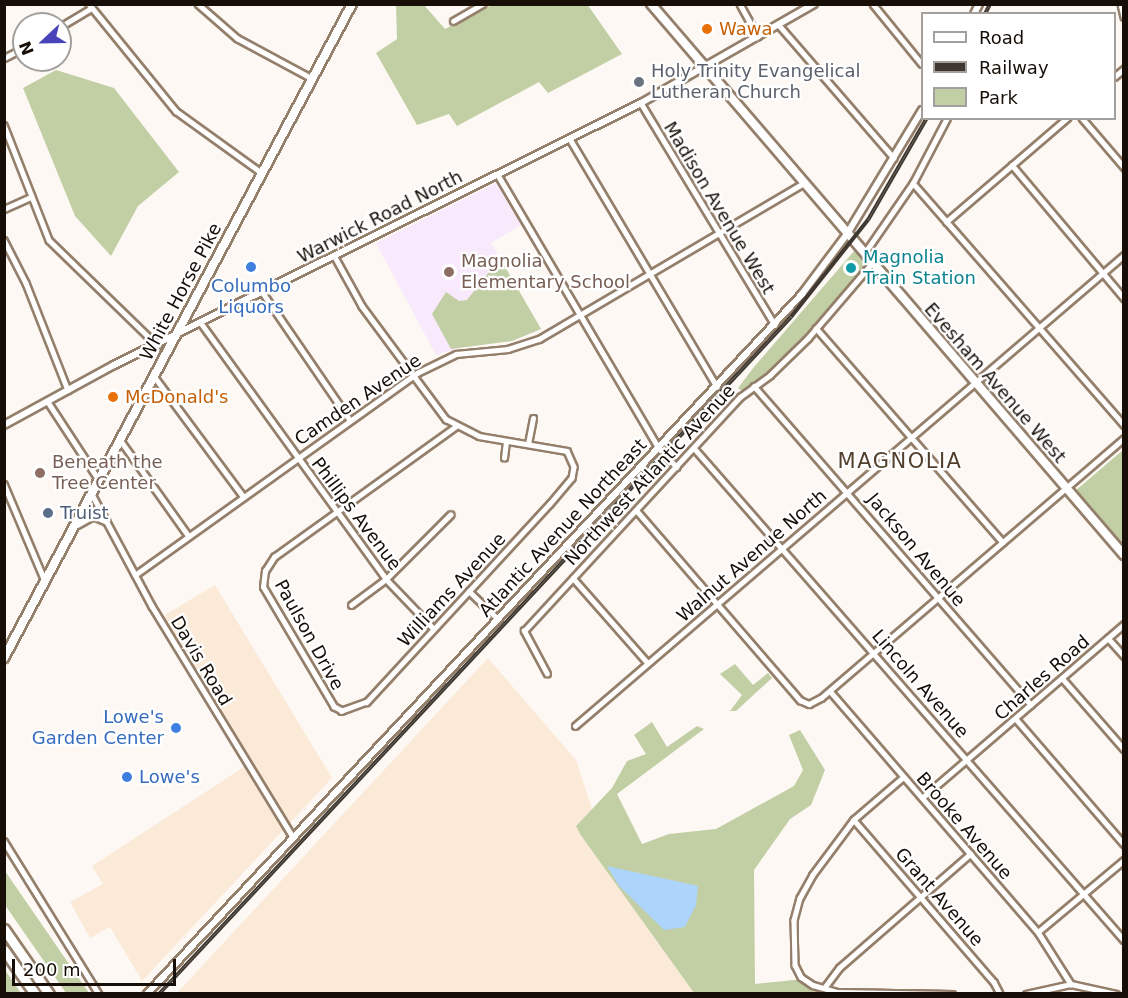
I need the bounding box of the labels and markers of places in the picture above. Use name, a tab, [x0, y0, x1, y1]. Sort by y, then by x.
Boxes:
place label: Wawa	[719, 18, 772, 40]
marker: Wawa	[700, 22, 714, 36]
place label: Holy Trinity Evangelical Lutheran Church	[651, 61, 860, 104]
marker: Holy Trinity Evangelical Lutheran Church	[632, 75, 646, 89]
place label: Magnolia Train Station	[863, 247, 976, 290]
place label: Magnolia Elementary School	[461, 251, 630, 294]
marker: Columbo Liquors	[244, 260, 258, 274]
marker: Magnolia Train Station	[844, 261, 858, 275]
marker: Magnolia Elementary School	[442, 265, 456, 279]
place label: Columbo Liquors	[211, 276, 291, 318]
place label: McDonald's	[125, 386, 228, 408]
marker: McDonald's	[106, 390, 120, 404]
place label: Beneath the Tree Center	[52, 452, 163, 494]
marker: Beneath the Tree Center	[33, 466, 47, 480]
place label: Truist	[60, 502, 109, 524]
marker: Truist	[41, 506, 55, 520]
place label: Lowe's Garden Center	[32, 707, 164, 750]
marker: Lowe's Garden Center	[169, 721, 183, 735]
place label: Lowe's	[139, 766, 200, 788]
marker: Lowe's	[120, 770, 134, 784]

